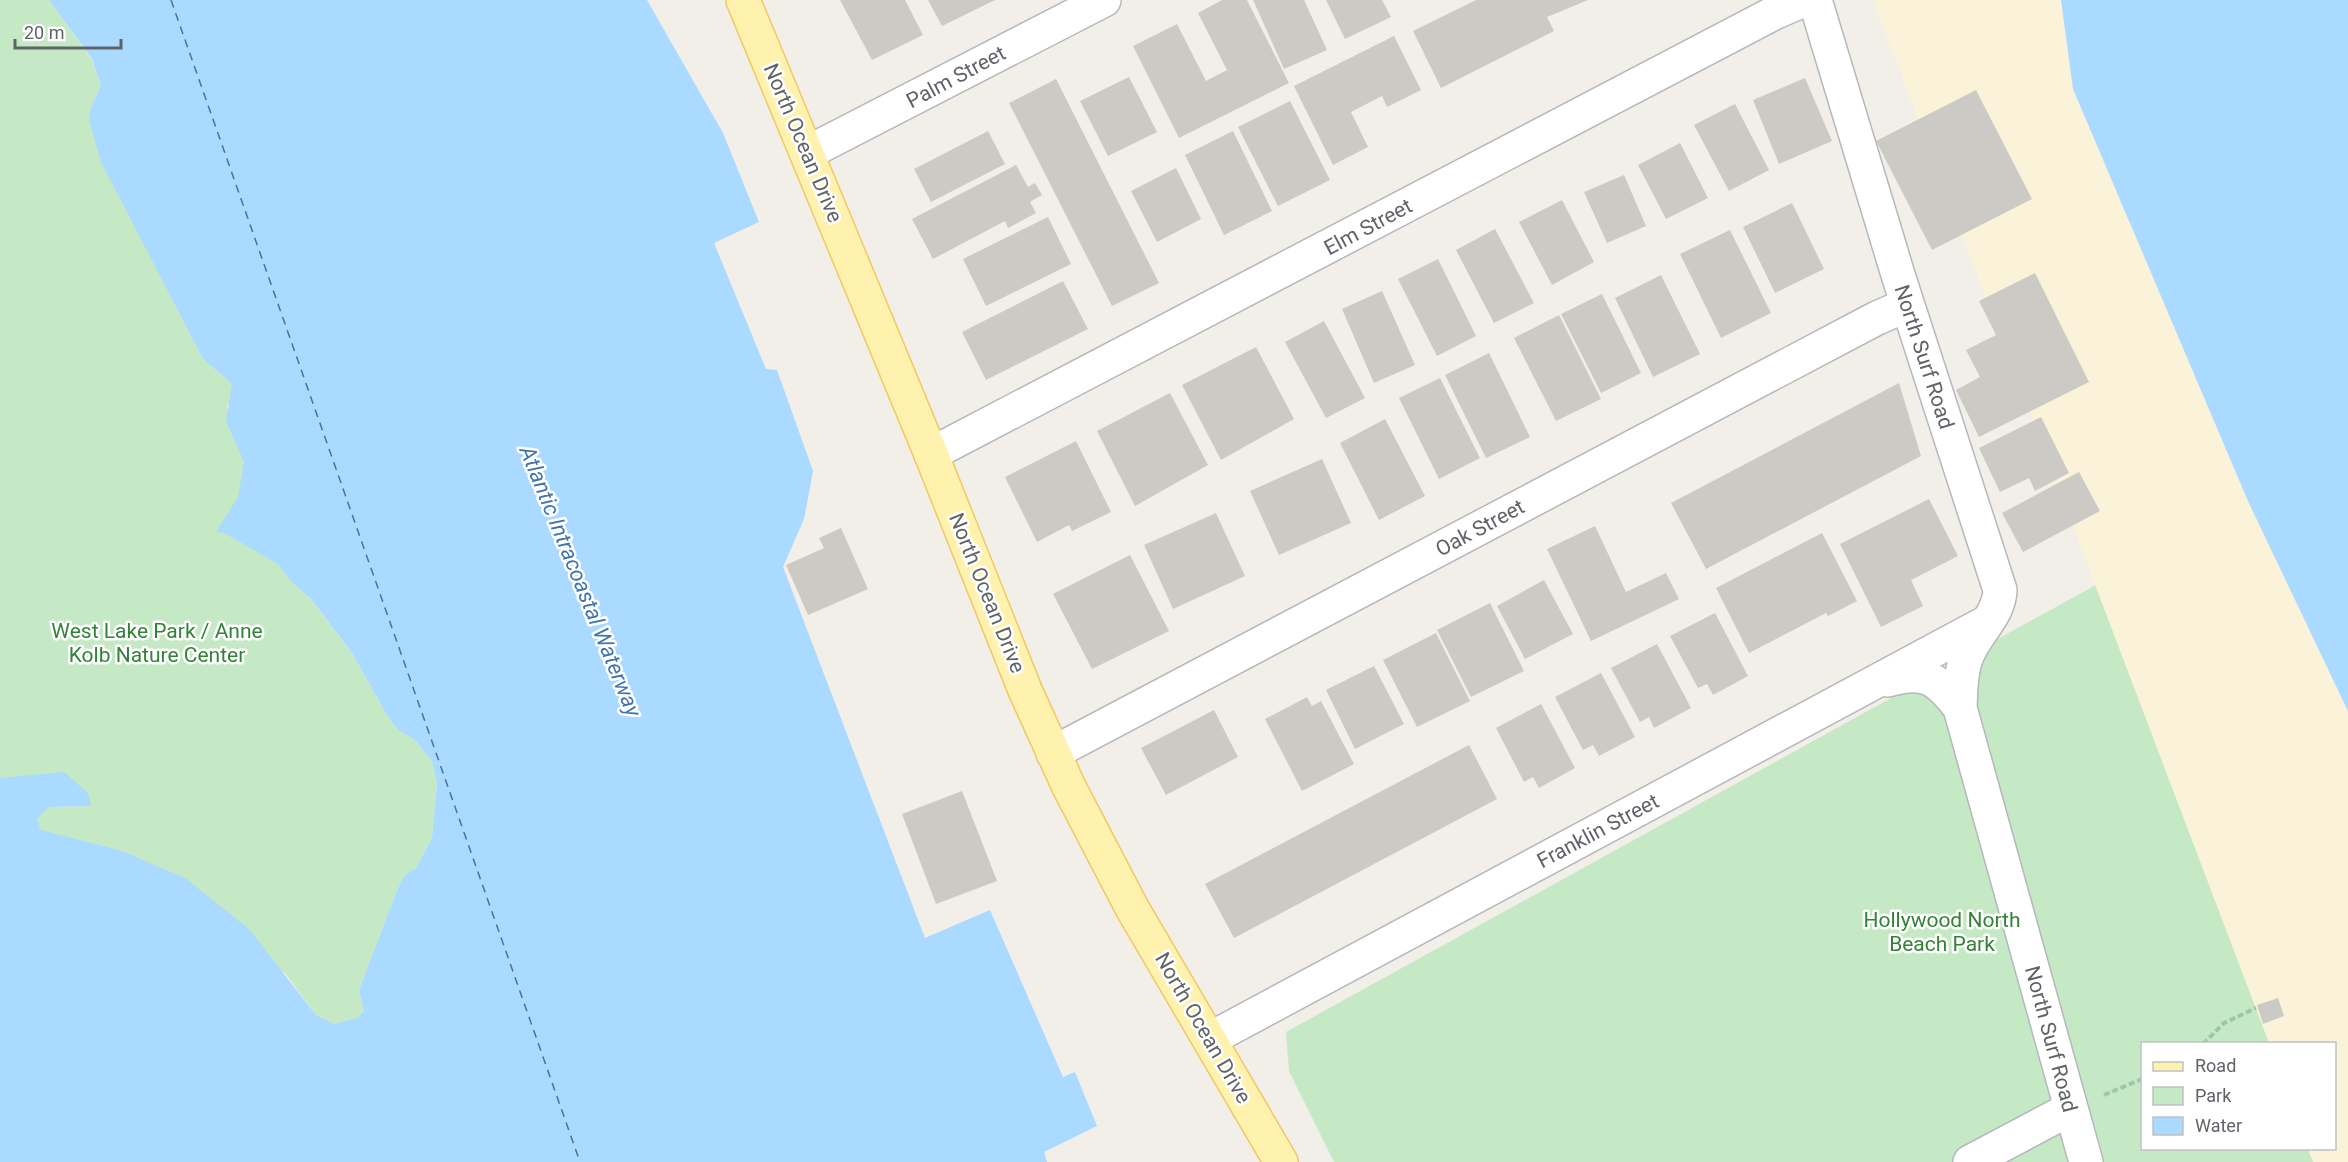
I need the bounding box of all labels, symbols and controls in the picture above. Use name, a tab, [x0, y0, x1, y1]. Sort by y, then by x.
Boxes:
scale bar	[15, 12, 122, 50]
text: 20 m	[24, 22, 64, 43]
street label: Palm Street	[902, 41, 1010, 113]
street label: North Ocean Drive	[759, 60, 847, 226]
street label: Elm Street	[1320, 194, 1416, 260]
street label: North Surf Road	[1889, 282, 1959, 432]
water label: Atlantic Intracoastal Waterway	[514, 441, 647, 721]
street label: Oak Street	[1431, 495, 1529, 561]
street label: North Ocean Drive	[944, 510, 1030, 676]
park label: West Lake Park / Anne Kolb Nature Center	[51, 619, 263, 667]
street label: Franklin Street	[1533, 789, 1663, 873]
park label: Hollywood North Beach Park	[1864, 908, 2020, 956]
street label: North Ocean Drive	[1150, 948, 1256, 1108]
street label: North Surf Road	[2020, 963, 2082, 1115]
legend	[2141, 1042, 2336, 1150]
text: Road	[2195, 1055, 2236, 1076]
text: Park	[2195, 1085, 2232, 1106]
text: Water	[2195, 1115, 2242, 1136]

